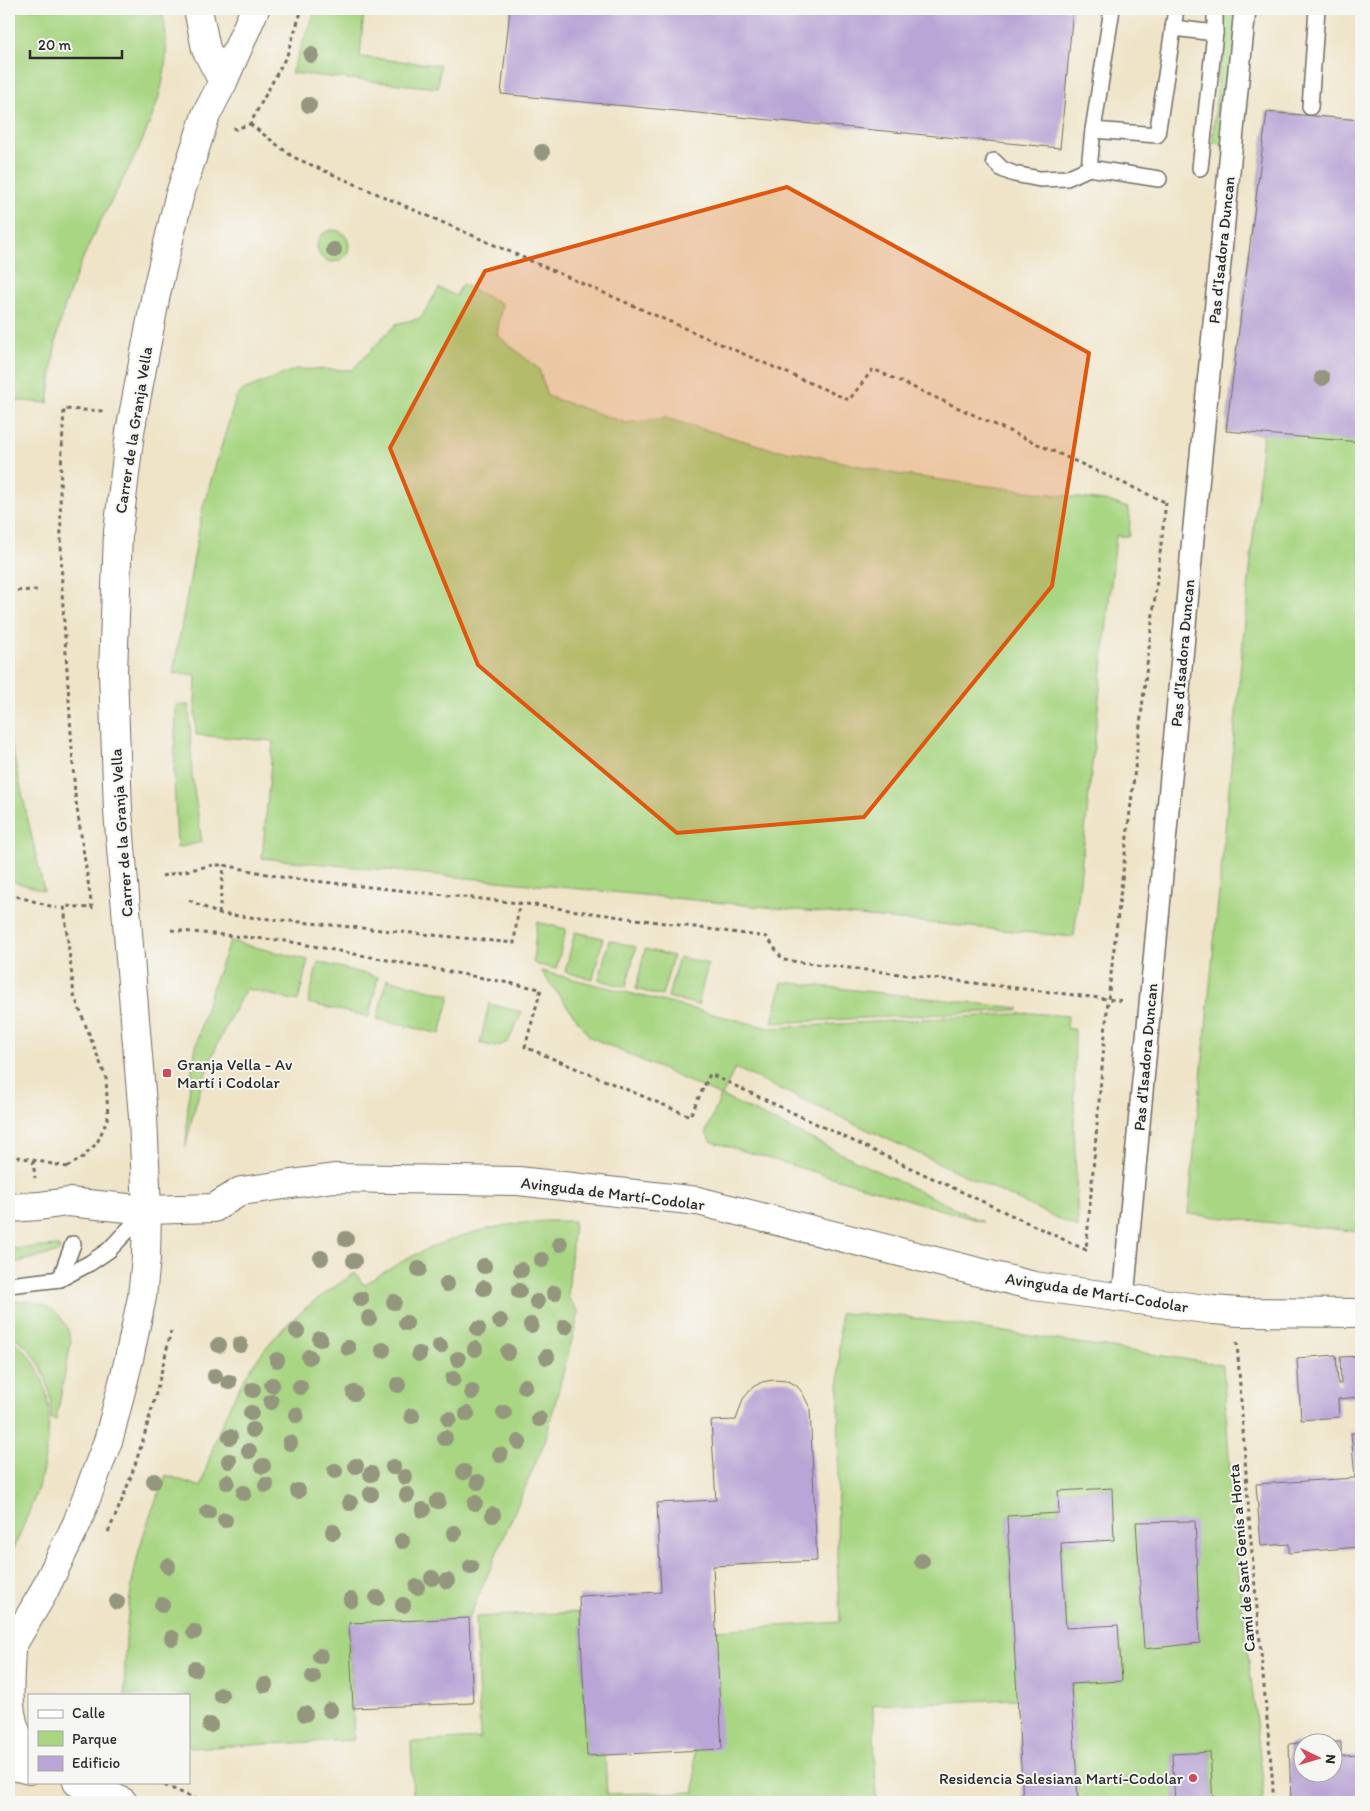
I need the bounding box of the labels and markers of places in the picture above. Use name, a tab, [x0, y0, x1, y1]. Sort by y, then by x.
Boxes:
place label: Granja Vella - Av Martí i Codolar	[177, 1055, 293, 1092]
marker: Granja Vella - Av Martí i Codolar	[161, 1067, 173, 1079]
place label: Residencia Salesiana Martí-Codolar	[939, 1769, 1184, 1788]
marker: Residencia Salesiana Martí-Codolar	[1187, 1772, 1199, 1784]

